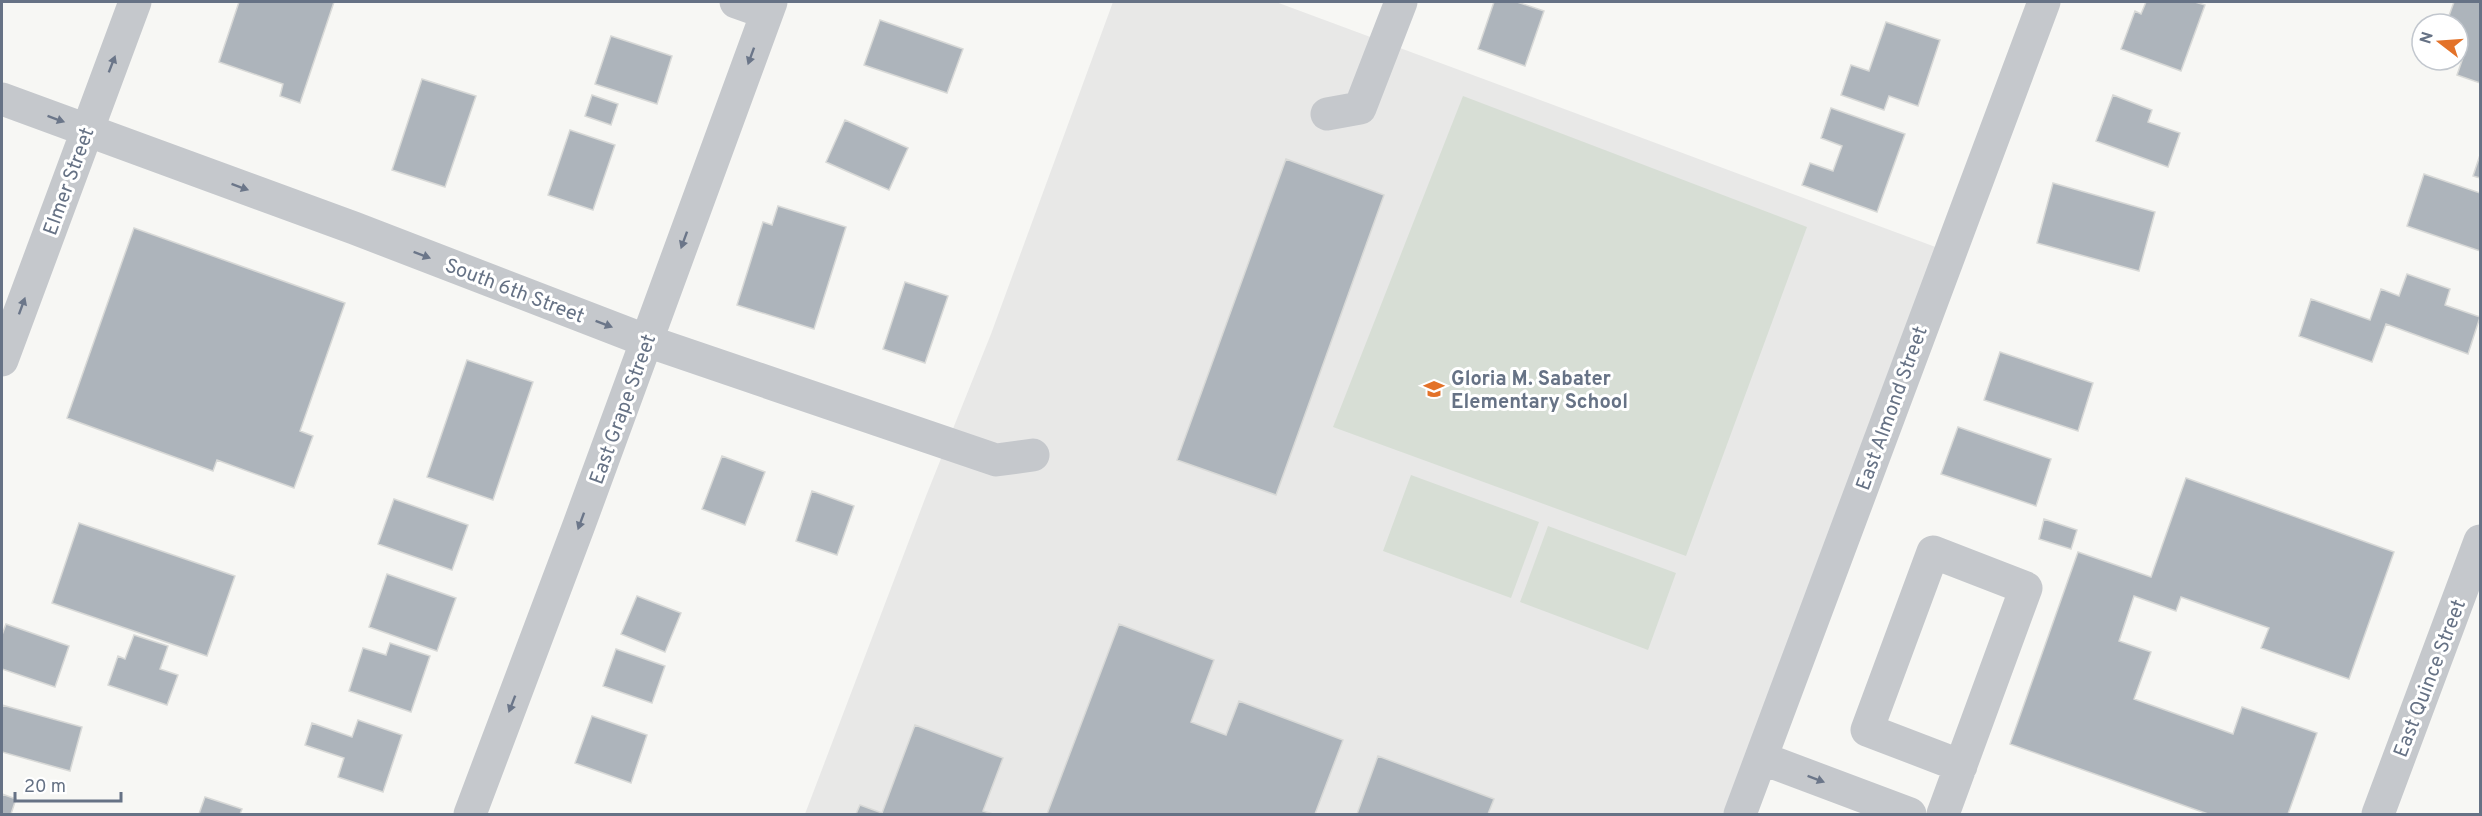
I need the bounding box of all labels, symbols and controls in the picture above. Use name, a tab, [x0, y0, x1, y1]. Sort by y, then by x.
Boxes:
north arrow	[2410, 12, 2470, 72]
text: N	[2416, 30, 2439, 47]
one-way arrow	[746, 48, 756, 66]
one-way arrow	[108, 55, 117, 73]
one-way arrow	[48, 115, 66, 125]
street label: Elmer Street	[38, 124, 101, 239]
one-way arrow	[231, 182, 249, 192]
one-way arrow	[678, 231, 688, 249]
one-way arrow	[413, 250, 431, 260]
street label: South 6th Street	[441, 253, 588, 330]
one-way arrow	[17, 296, 27, 314]
one-way arrow	[596, 320, 614, 330]
street label: East Almond Street	[1851, 323, 1935, 494]
street label: East Grape Street	[585, 331, 663, 488]
place label: Gloria M. Sabater Elementary School	[1451, 367, 1628, 416]
school or university icon: Gloria M. Sabater Elementary School	[1422, 377, 1446, 401]
one-way arrow	[575, 512, 585, 530]
street label: East Quince Street	[2389, 596, 2473, 761]
one-way arrow	[507, 695, 517, 713]
scale bar	[15, 765, 122, 803]
one-way arrow	[1807, 774, 1825, 784]
text: 20 m	[24, 776, 66, 799]

